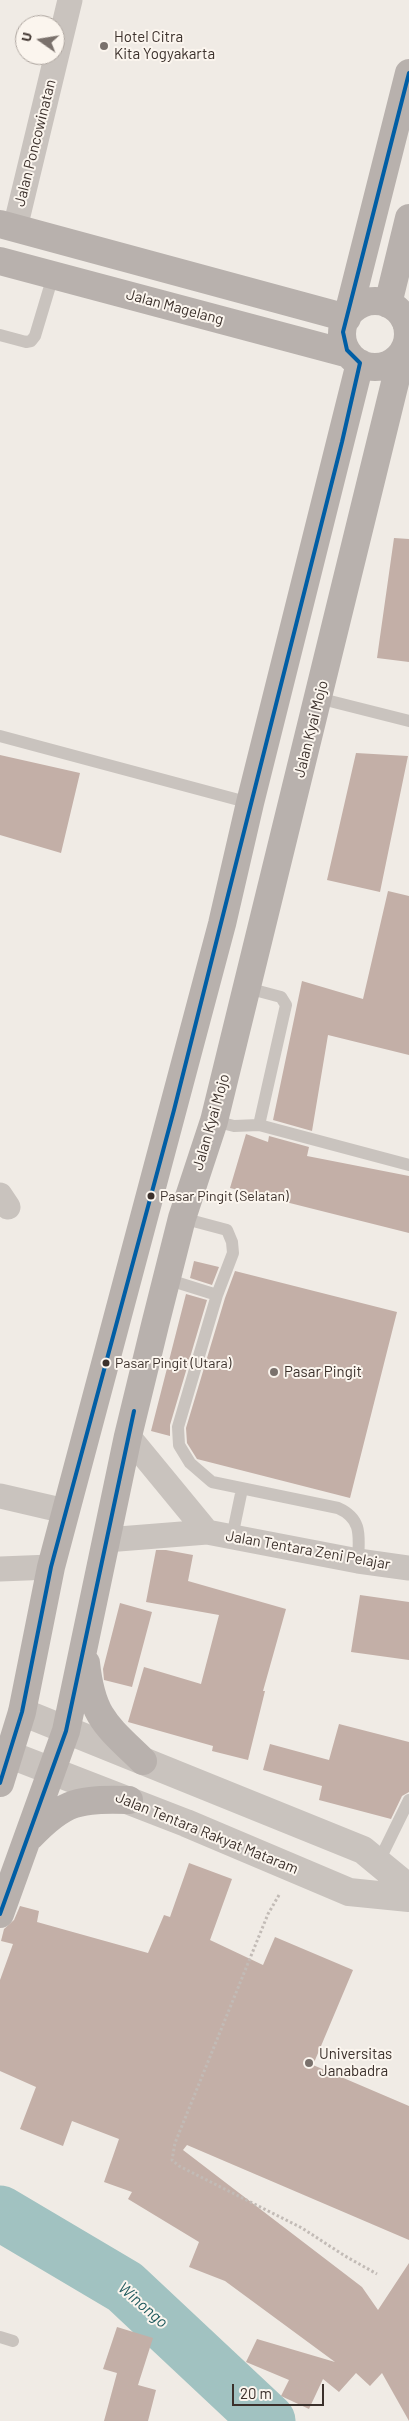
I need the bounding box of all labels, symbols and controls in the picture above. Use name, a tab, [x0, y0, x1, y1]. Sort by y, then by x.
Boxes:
north arrow	[15, 15, 65, 65]
place label: Hotel Citra Kita Yogyakarta	[114, 28, 215, 63]
text: U	[17, 31, 35, 43]
marker: Hotel Citra Kita Yogyakarta	[98, 40, 110, 52]
street label: Jalan Poncowinatan	[10, 78, 60, 208]
street label: Jalan Magelang	[124, 285, 226, 329]
street label: Jalan Kyai Mojo	[290, 679, 332, 779]
street label: Jalan Kyai Mojo	[189, 1072, 233, 1172]
place label: Pasar Pingit (Selatan)	[160, 1188, 289, 1204]
marker: Pasar Pingit (Selatan)	[146, 1191, 156, 1201]
place label: Pasar Pingit (Utara)	[115, 1355, 231, 1371]
marker: Pasar Pingit (Utara)	[101, 1358, 111, 1368]
place label: Pasar Pingit	[284, 1363, 362, 1381]
marker: Pasar Pingit	[268, 1366, 280, 1378]
street label: Jalan Tentara Zeni Pelajar	[224, 1527, 392, 1573]
street label: Jalan Tentara Rakyat Mataram	[113, 1788, 301, 1878]
place label: Universitas Janabadra	[319, 2045, 392, 2080]
marker: Universitas Janabadra	[303, 2057, 315, 2069]
water label: Winongo	[114, 2278, 172, 2332]
scale bar	[234, 2374, 326, 2406]
text: 20 m	[240, 2384, 272, 2402]

